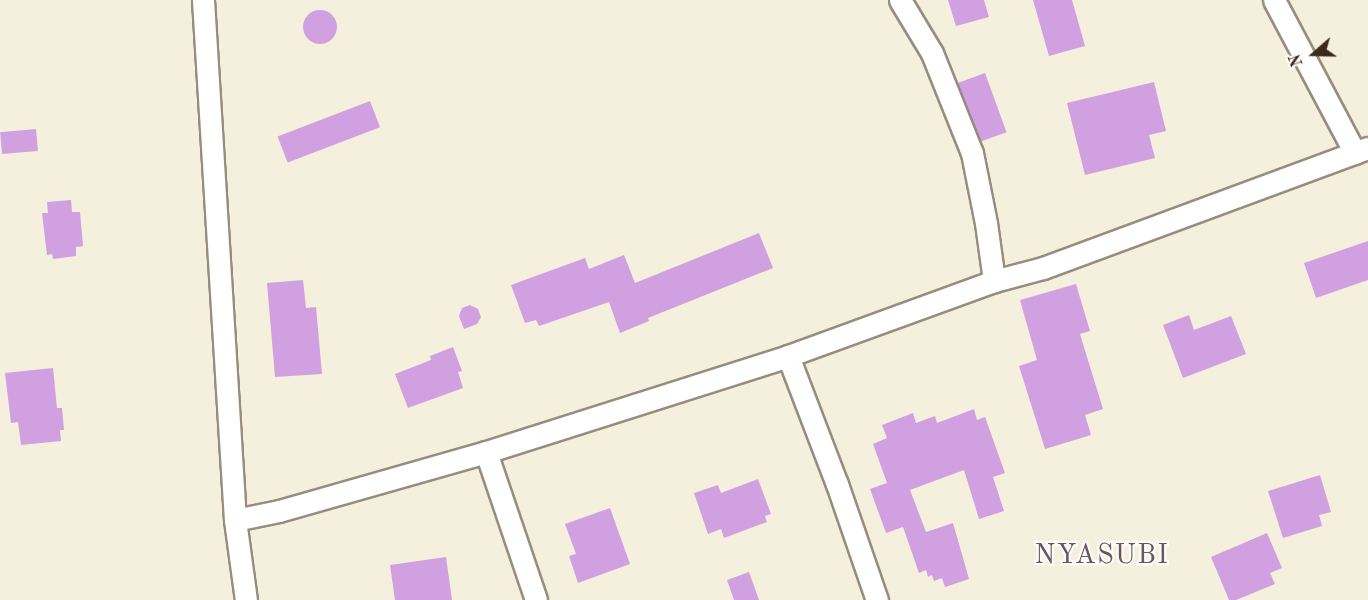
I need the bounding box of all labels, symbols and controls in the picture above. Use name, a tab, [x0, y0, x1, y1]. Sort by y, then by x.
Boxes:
north arrow	[1284, 24, 1344, 84]
text: N	[1287, 52, 1307, 69]
district label: NYASUBI	[1035, 540, 1169, 572]

